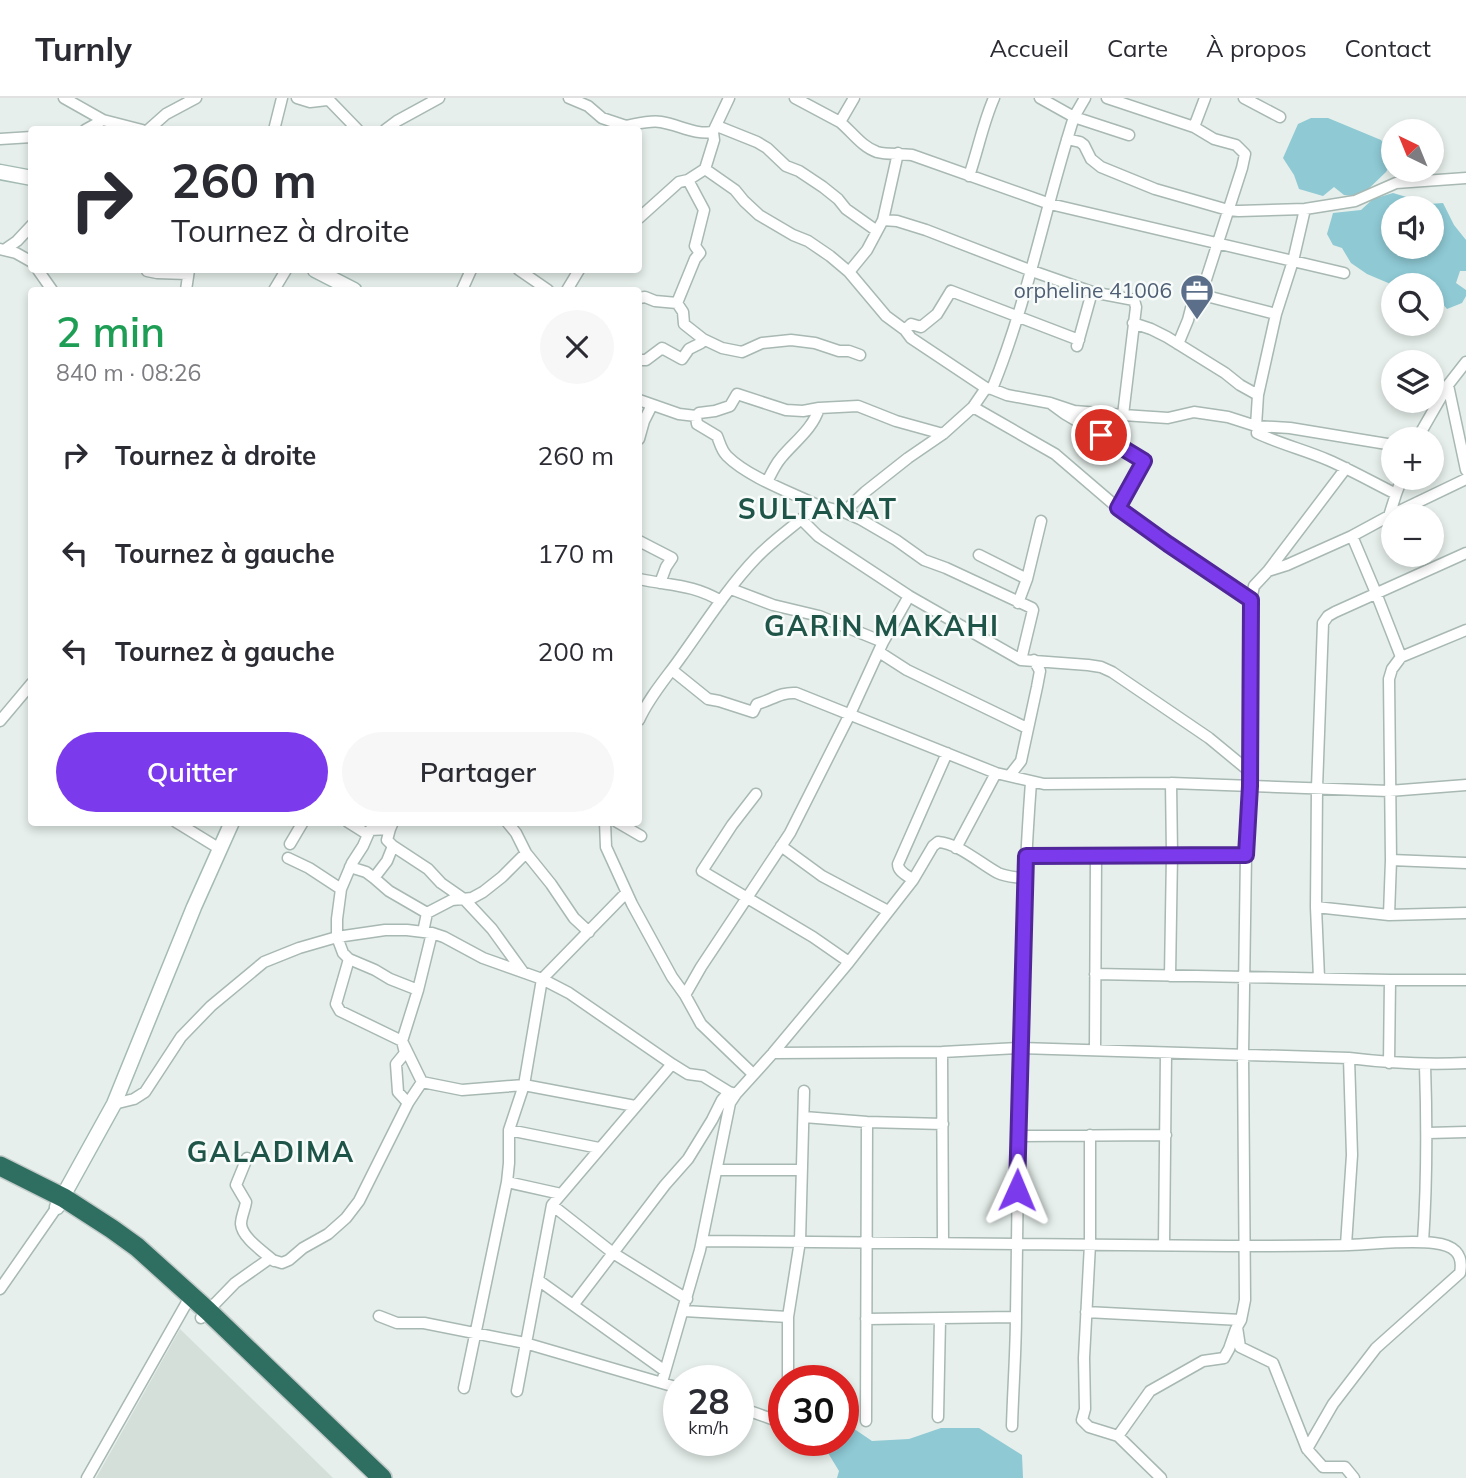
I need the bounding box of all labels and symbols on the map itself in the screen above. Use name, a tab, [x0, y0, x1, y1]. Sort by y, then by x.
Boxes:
north arrow	[1381, 119, 1444, 182]
office icon: orpheline 41006	[1178, 272, 1216, 321]
place label: orpheline 41006	[1014, 277, 1172, 303]
pin	[1071, 405, 1131, 465]
district label: SULTANAT	[738, 491, 898, 526]
district label: GARIN MAKAHI	[764, 608, 1000, 643]
district label: GALADIMA	[187, 1134, 355, 1169]
position arrow	[980, 1153, 1054, 1227]
speed limit sign: 30	[768, 1365, 859, 1456]

